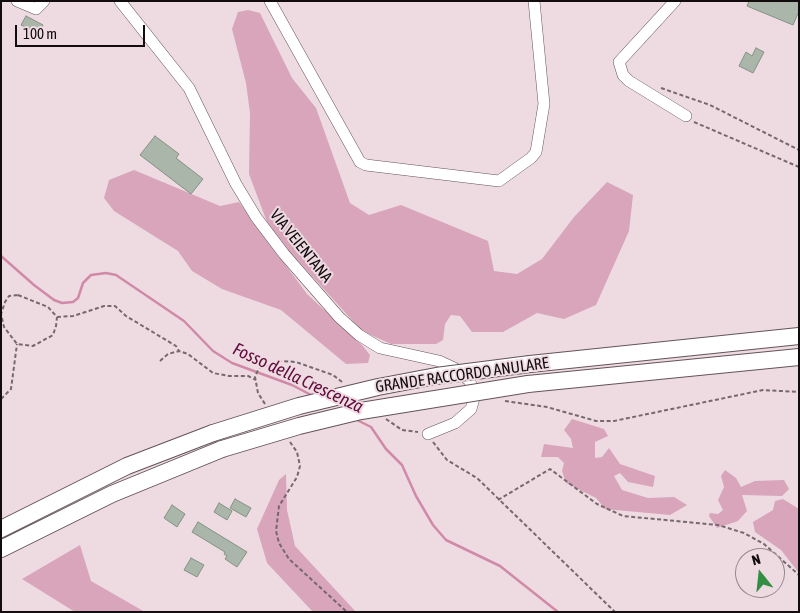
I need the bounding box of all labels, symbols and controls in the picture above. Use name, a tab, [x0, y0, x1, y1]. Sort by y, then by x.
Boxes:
scale bar	[18, 15, 148, 47]
text: 100 m	[23, 25, 57, 42]
street label: VIA VEIENTANA	[266, 206, 336, 286]
water label: Fosso della Crescenza	[229, 338, 367, 418]
street label: GRANDE RACCORDO ANULARE	[374, 353, 550, 397]
north arrow	[735, 548, 785, 598]
text: N	[750, 551, 762, 568]

